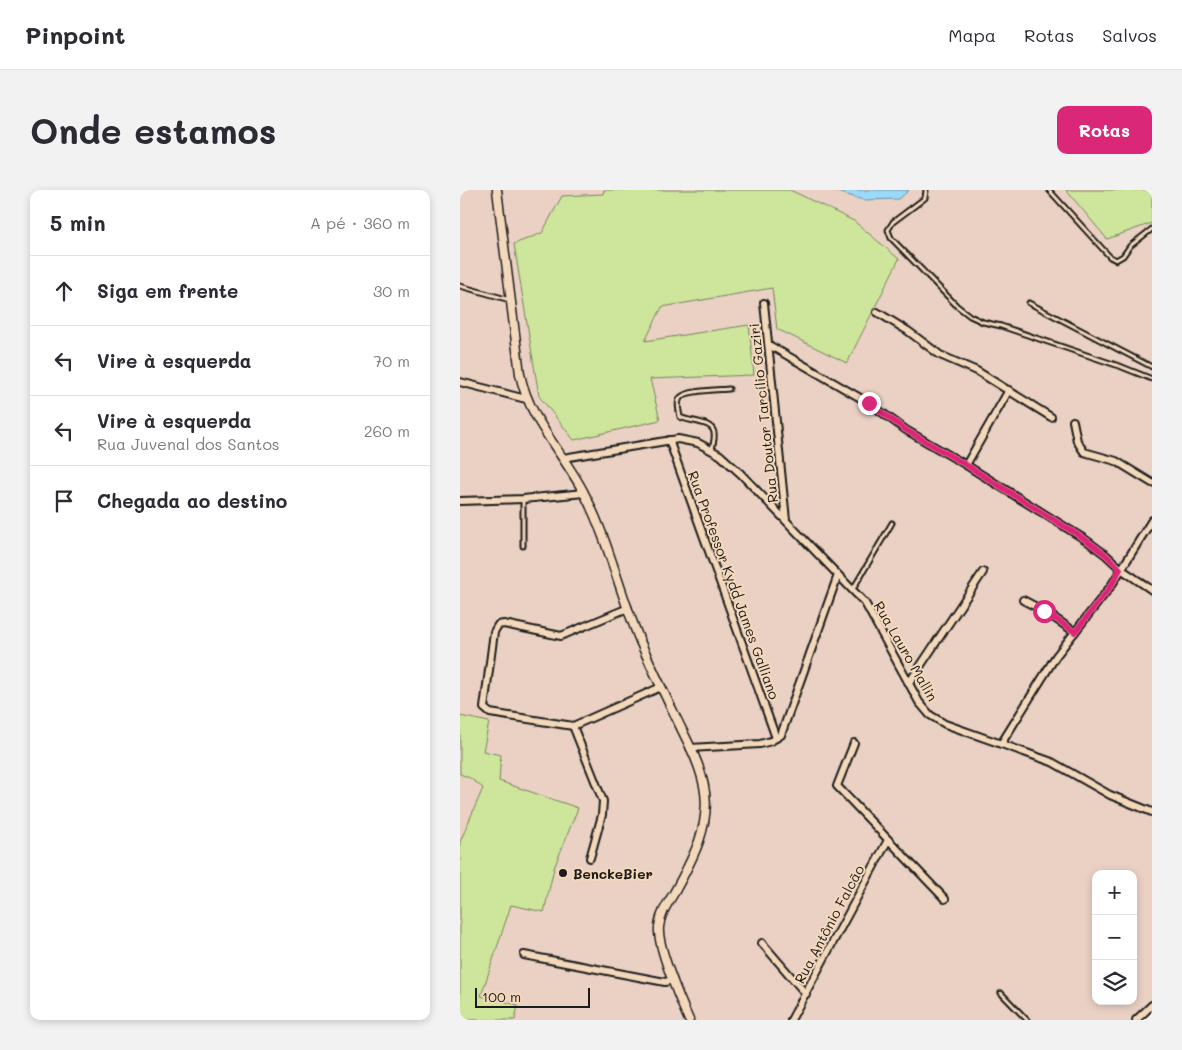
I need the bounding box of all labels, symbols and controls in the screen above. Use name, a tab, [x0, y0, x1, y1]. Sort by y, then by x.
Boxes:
text: Pinpoint	[25, 19, 126, 50]
text: Mapa	[948, 23, 996, 47]
text: Rotas	[1024, 23, 1074, 47]
text: Salvos	[1102, 23, 1157, 47]
button: Rotas	[1057, 106, 1152, 154]
text: Onde estamos	[30, 107, 276, 153]
text: 5 min	[50, 209, 106, 236]
text: A pé · 360 m	[310, 212, 410, 233]
icon: ahead	[50, 277, 78, 305]
text: Siga em frente	[97, 278, 238, 303]
text: 30 m	[373, 280, 410, 301]
street label: Rua Doutor Tarcílio Gaziri	[744, 322, 782, 504]
icon: left	[50, 347, 78, 375]
text: Vire à esquerda	[97, 348, 252, 373]
text: 70 m	[373, 350, 410, 371]
route end	[858, 392, 881, 415]
text: Vire à esquerda	[97, 408, 252, 433]
icon: left	[50, 417, 78, 445]
text: 260 m	[364, 420, 410, 441]
text: Rua Juvenal dos Santos	[97, 433, 280, 454]
street label: Rua Professor Kydd James Galliano	[684, 468, 784, 702]
icon: arrive	[50, 487, 78, 515]
text: Chegada ao destino	[97, 488, 287, 513]
street label: Rua Lauro Mallin	[870, 598, 942, 704]
route start	[1033, 600, 1056, 623]
street label: Rua Antônio Falcão	[790, 861, 868, 987]
place label: BenckeBier	[573, 864, 653, 883]
marker: BenckeBier	[557, 867, 569, 879]
map controls	[1092, 870, 1137, 1005]
button: +	[1092, 870, 1137, 915]
button: −	[1092, 915, 1137, 960]
button: layers	[1092, 960, 1137, 1005]
scale bar	[475, 985, 590, 1008]
text: 100 m	[482, 987, 521, 1006]

